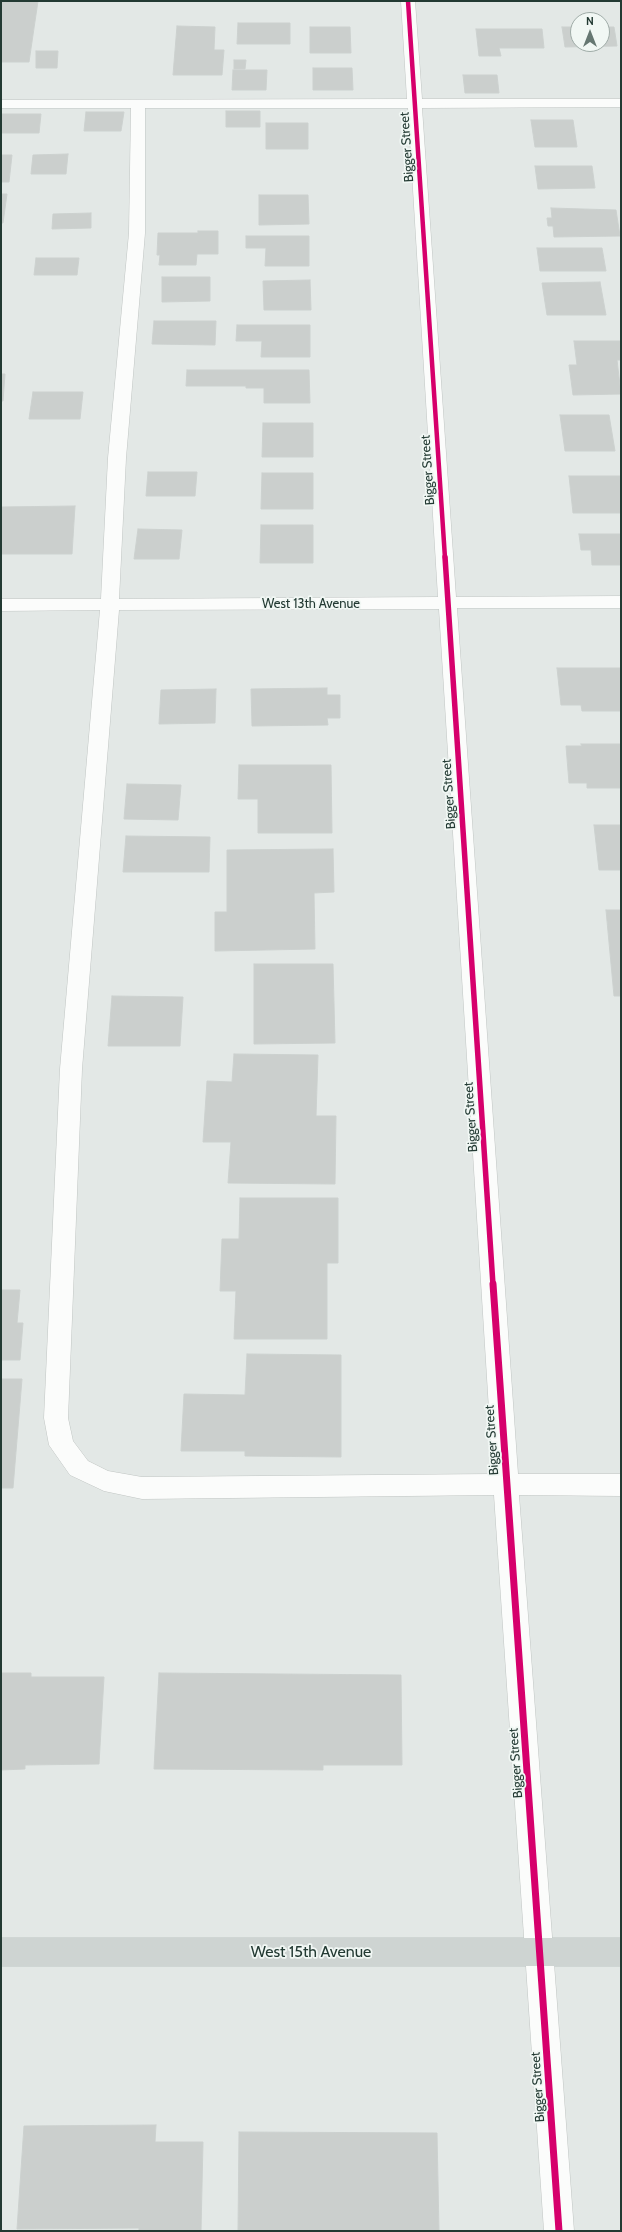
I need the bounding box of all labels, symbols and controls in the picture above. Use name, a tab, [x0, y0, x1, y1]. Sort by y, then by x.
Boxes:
north arrow	[570, 12, 610, 52]
text: N	[586, 14, 594, 28]
street label: Bigger Street	[397, 111, 417, 183]
street label: Bigger Street	[418, 434, 438, 506]
street label: West 13th Avenue	[262, 596, 360, 612]
street label: Bigger Street	[439, 758, 459, 830]
street label: Bigger Street	[461, 1081, 481, 1153]
street label: Bigger Street	[482, 1404, 502, 1476]
street label: Bigger Street	[506, 1727, 526, 1799]
street label: West 15th Avenue	[251, 1942, 371, 1962]
street label: Bigger Street	[528, 2051, 548, 2123]

